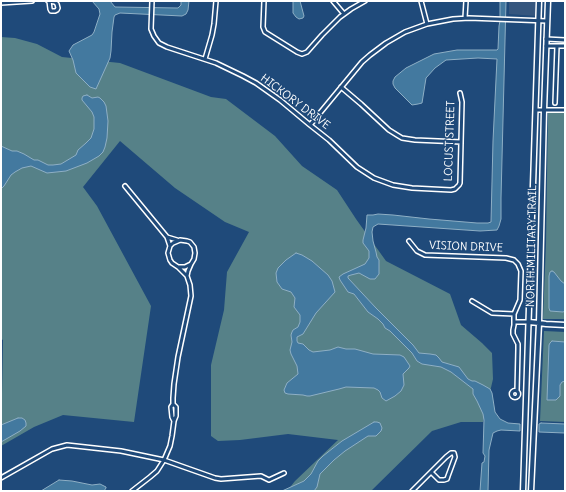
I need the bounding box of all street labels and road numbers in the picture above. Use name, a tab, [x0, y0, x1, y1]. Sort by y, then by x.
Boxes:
street label: HICKORY DRIVE	[258, 72, 332, 132]
street label: LOCUST STREET	[442, 100, 458, 182]
street label: NORTH MILITARY TRAIL	[524, 185, 540, 307]
street label: VISION DRIVE	[429, 239, 503, 255]

